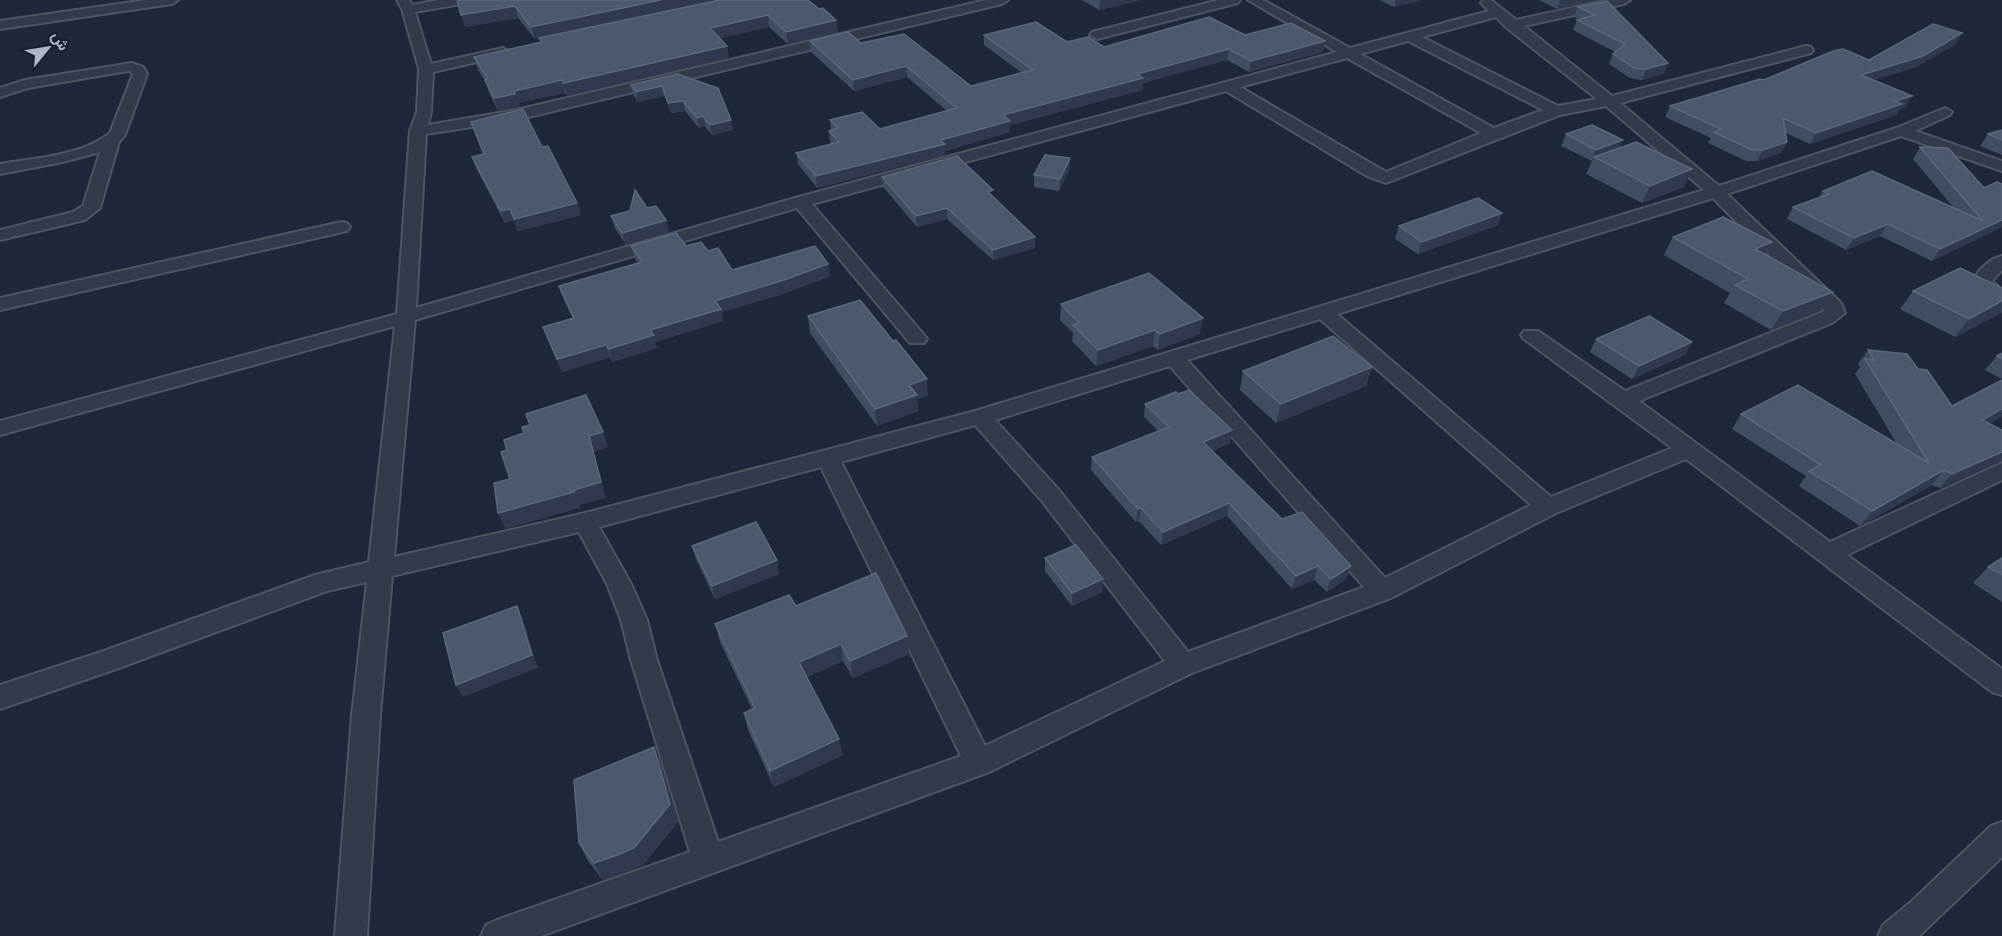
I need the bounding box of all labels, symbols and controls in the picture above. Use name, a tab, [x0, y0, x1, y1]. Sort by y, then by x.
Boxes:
north arrow	[18, 18, 78, 78]
text: ش	[48, 29, 72, 54]

